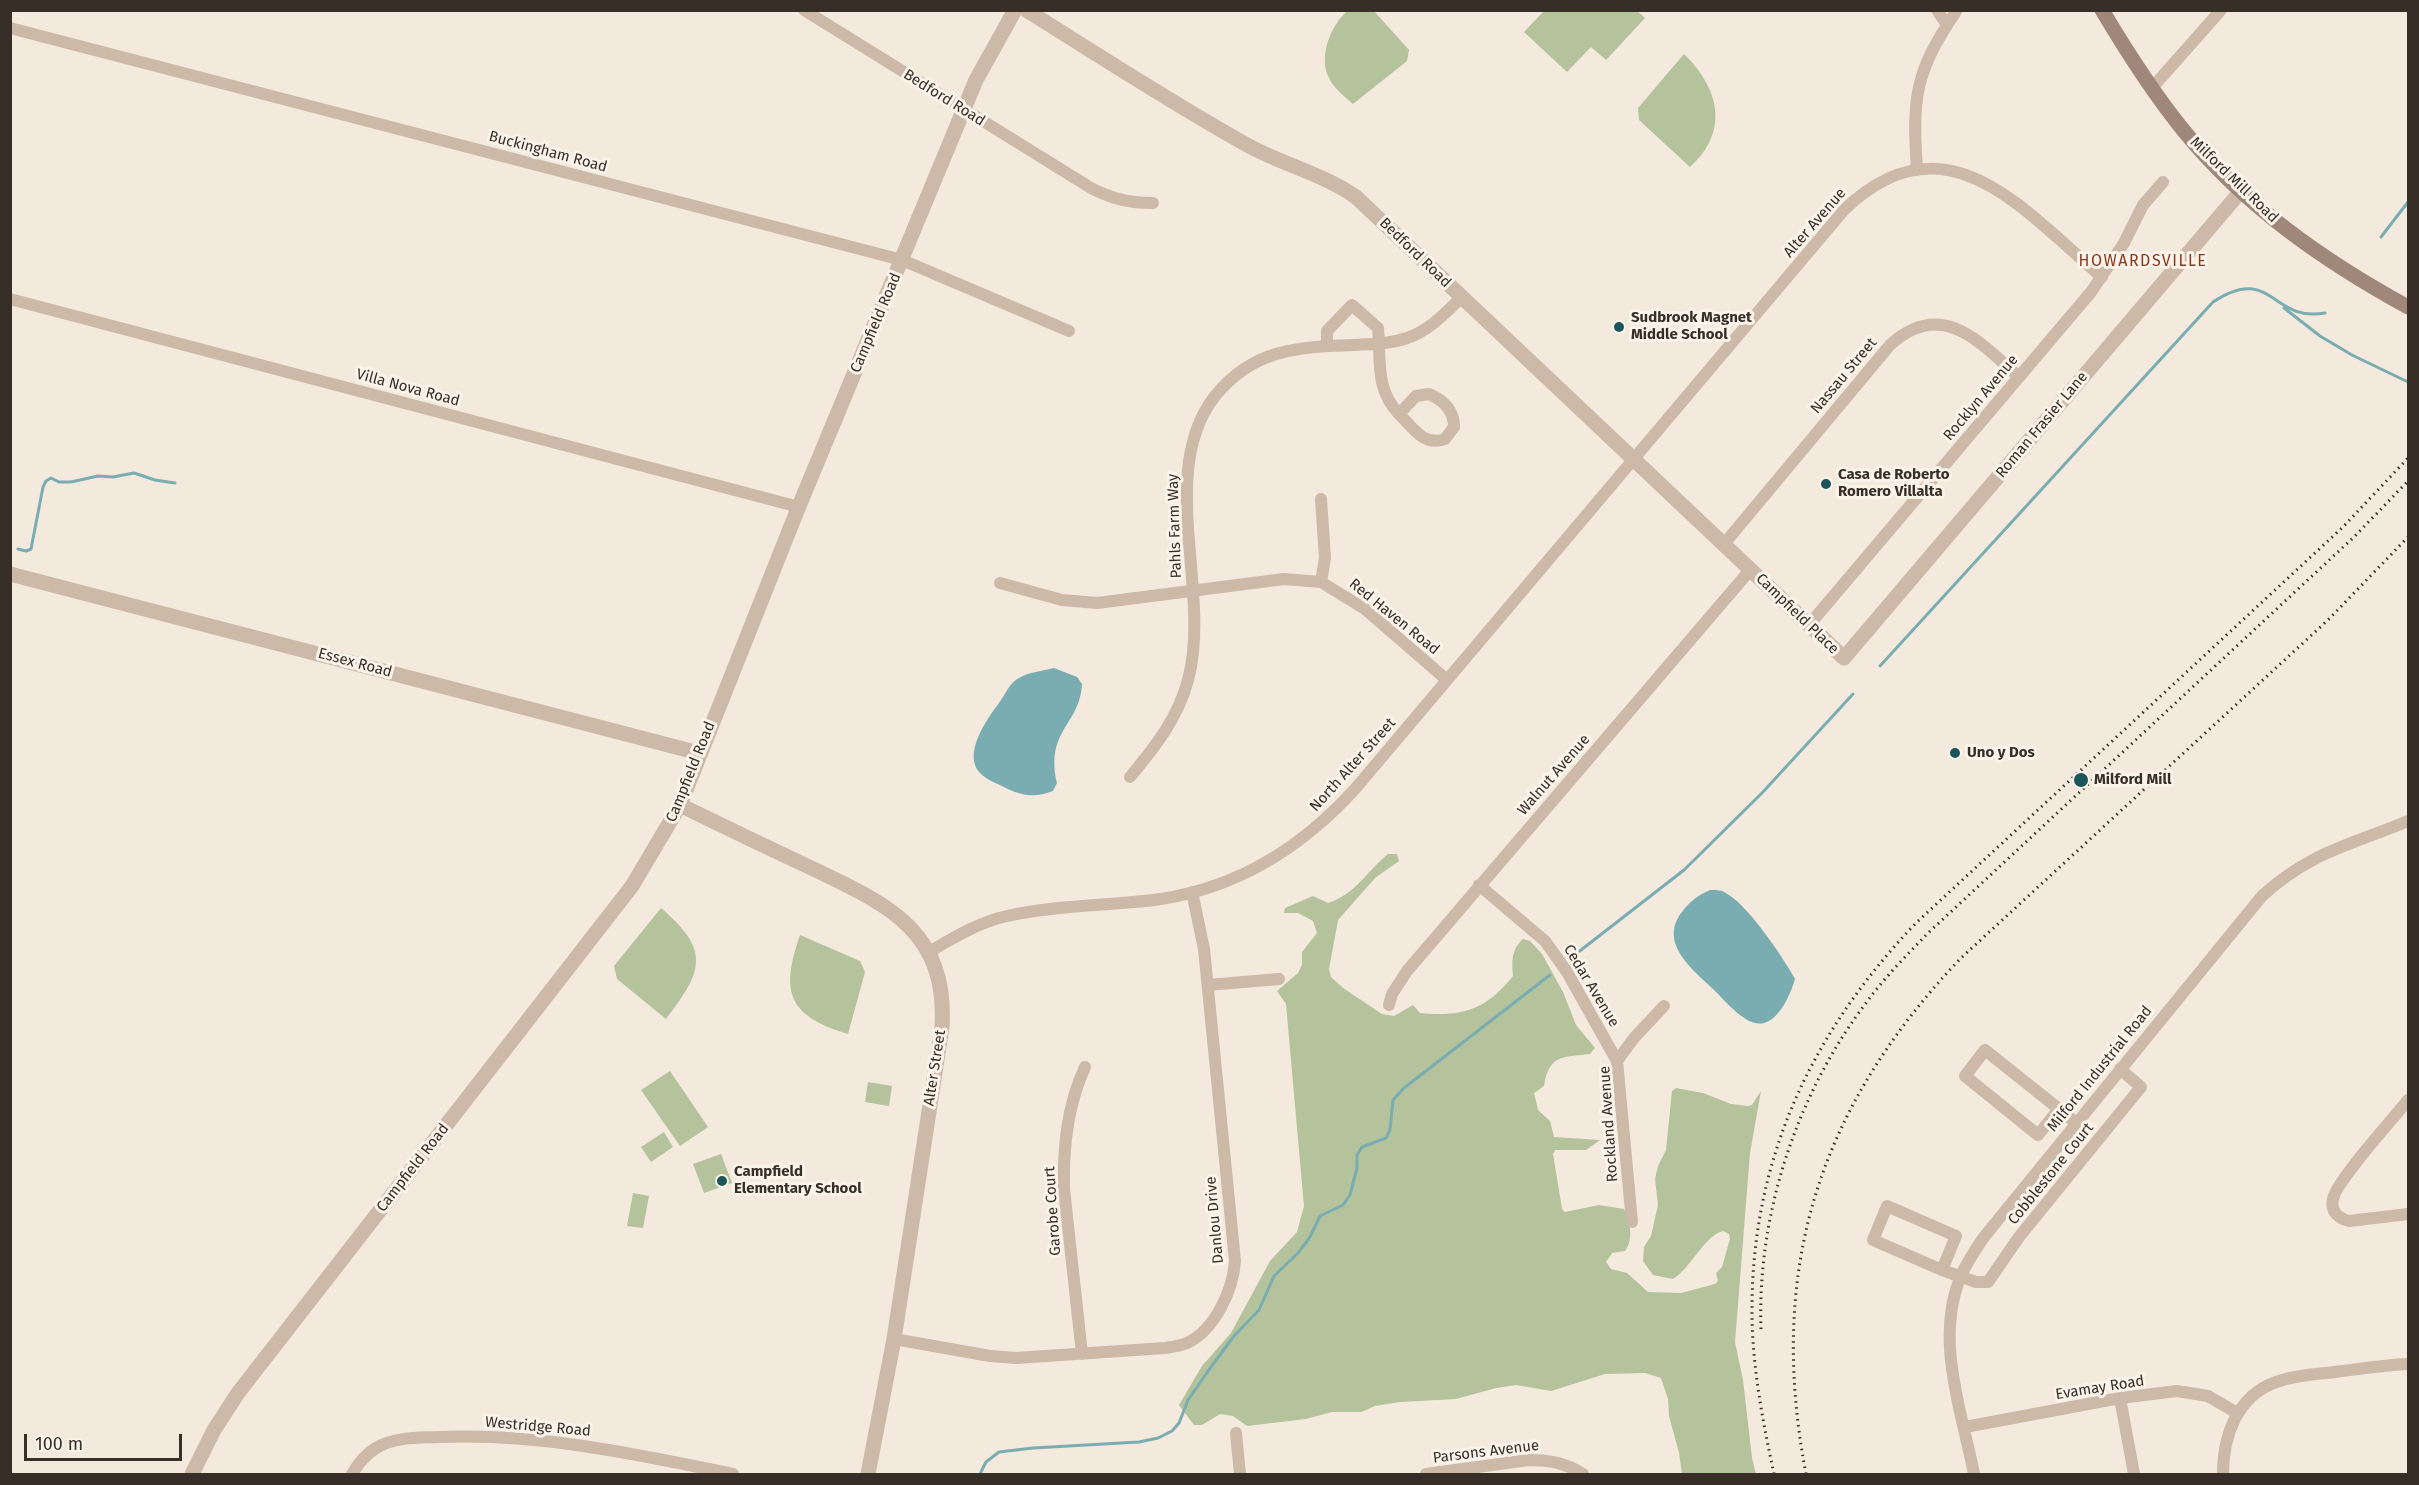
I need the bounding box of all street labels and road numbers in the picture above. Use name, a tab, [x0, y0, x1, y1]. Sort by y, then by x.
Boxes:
street label: Bedford Road	[900, 66, 988, 130]
street label: Buckingham Road	[487, 128, 609, 176]
street label: Milford Mill Road	[2186, 133, 2282, 227]
street label: Alter Avenue	[1780, 185, 1850, 261]
street label: Bedford Road	[1375, 214, 1455, 292]
street label: Campfield Road	[847, 270, 905, 376]
street label: Nassau Street	[1807, 334, 1881, 418]
street label: Rocklyn Avenue	[1940, 351, 2022, 445]
street label: Villa Nova Road	[354, 366, 462, 410]
street label: Roman Frasier Lane	[1992, 368, 2092, 482]
street label: Pahls Farm Way	[1164, 473, 1186, 579]
street label: Campfield Place	[1752, 570, 1842, 658]
street label: Red Haven Road	[1345, 575, 1443, 659]
street label: Essex Road	[316, 645, 394, 681]
street label: North Alter Street	[1306, 714, 1400, 816]
street label: Campfield Road	[663, 719, 719, 825]
street label: Walnut Avenue	[1514, 731, 1594, 819]
street label: Cedar Avenue	[1559, 942, 1623, 1030]
street label: Milford Industrial Road	[2044, 1003, 2156, 1135]
street label: Alter Street	[920, 1029, 950, 1107]
street label: Rockland Avenue	[1596, 1065, 1622, 1183]
street label: Cobblestone Court	[2004, 1119, 2098, 1229]
street label: Campfield Road	[373, 1120, 453, 1216]
street label: Garobe Court	[1041, 1166, 1065, 1256]
street label: Danlou Drive	[1202, 1176, 1228, 1264]
street label: Evamay Road	[2054, 1372, 2146, 1404]
street label: Westridge Road	[484, 1413, 592, 1441]
street label: Parsons Avenue	[1432, 1437, 1540, 1467]

